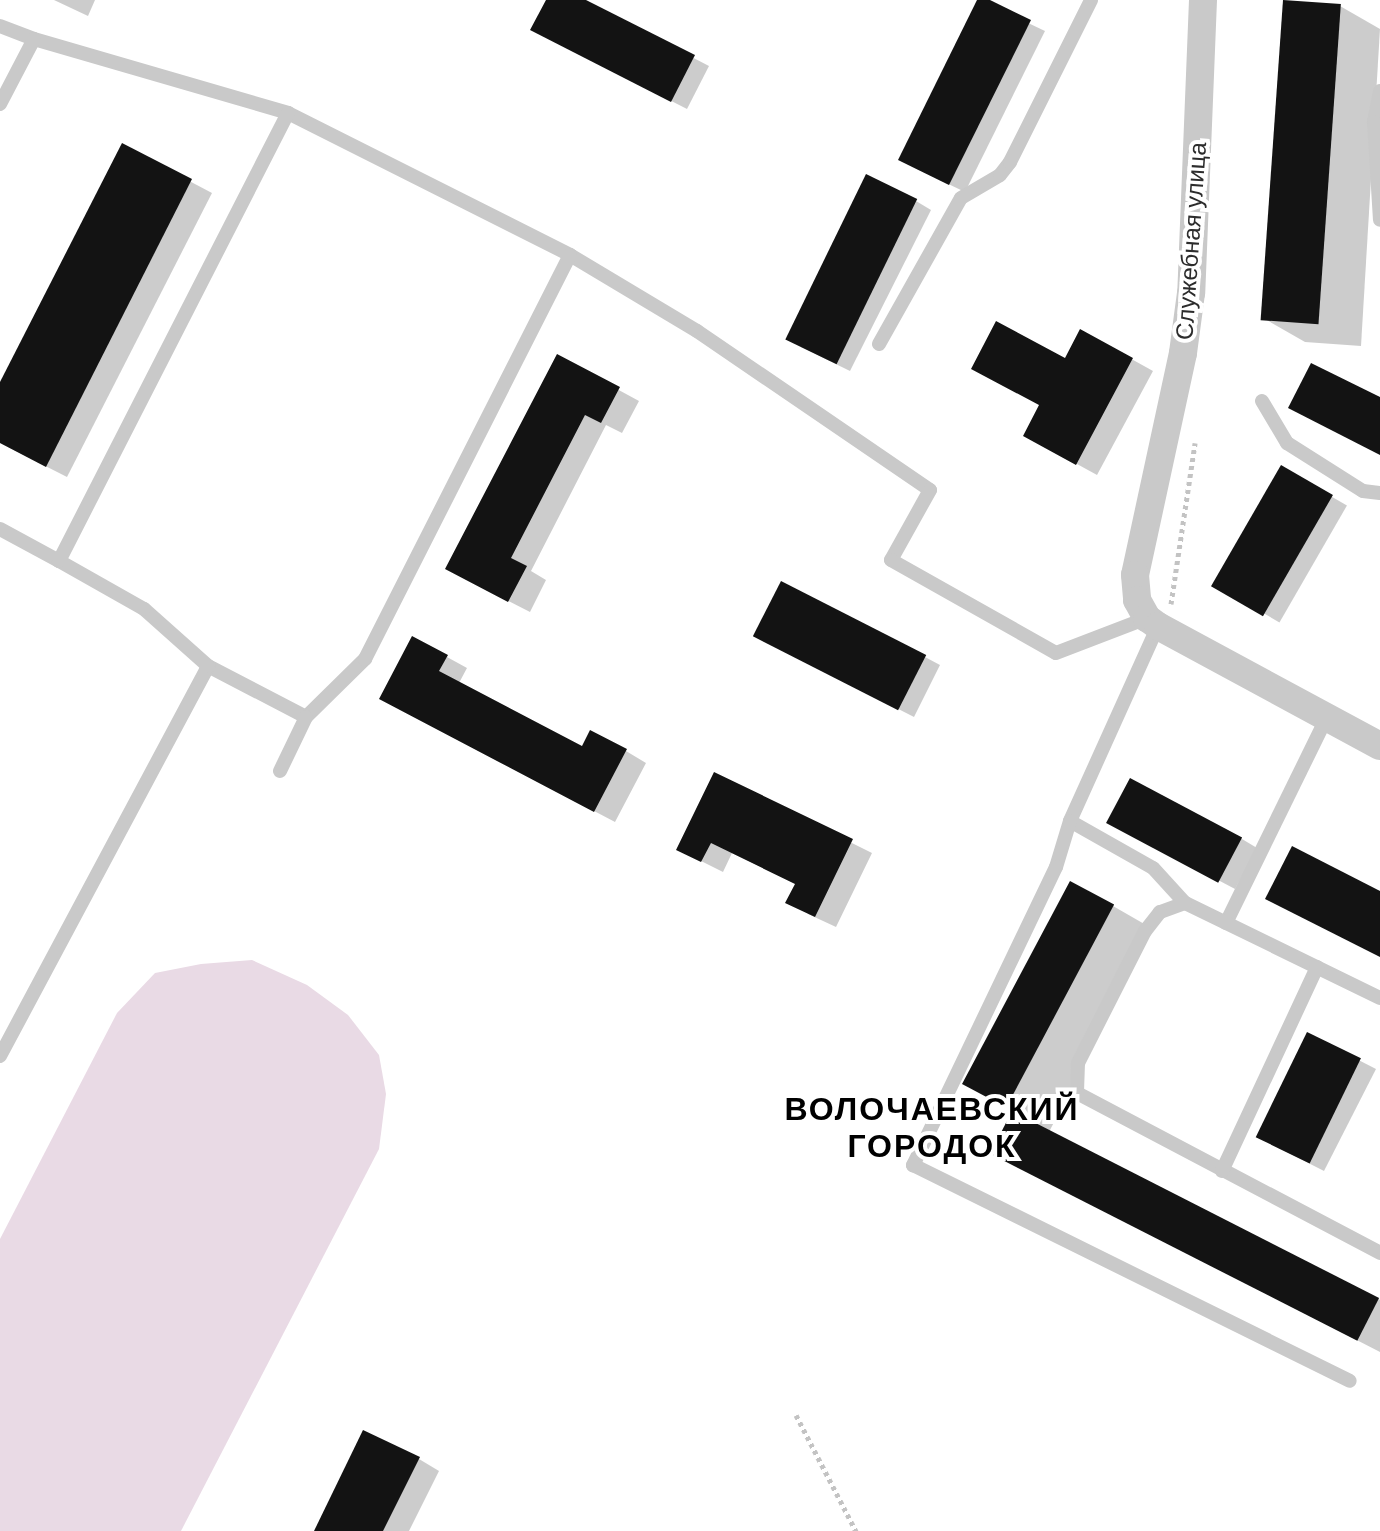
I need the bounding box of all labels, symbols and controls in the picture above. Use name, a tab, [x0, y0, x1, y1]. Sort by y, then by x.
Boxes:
street label: Служебная улица	[1170, 141, 1212, 341]
district label: ВОЛОЧАЕВСКИЙ ГОРОДОК	[784, 1091, 1080, 1166]

